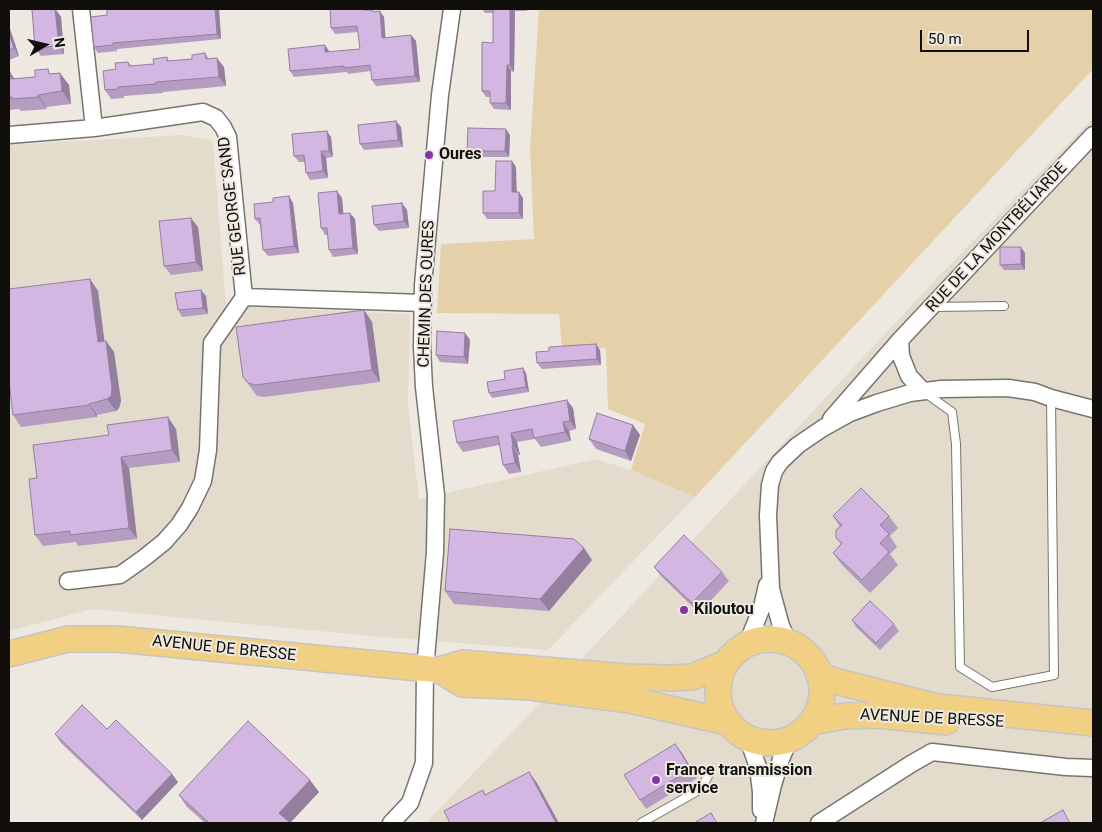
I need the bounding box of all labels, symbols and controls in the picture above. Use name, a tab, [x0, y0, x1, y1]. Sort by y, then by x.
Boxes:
north arrow	[20, 20, 70, 70]
scale bar	[922, 20, 1031, 52]
text: 50 m	[928, 30, 962, 48]
text: N	[51, 37, 68, 49]
street label: RUE GEORGE SAND	[215, 135, 251, 277]
place label: Oures	[439, 145, 482, 165]
marker: Oures	[423, 149, 435, 161]
street label: RUE DE LA MONTBÉLIARDE	[923, 159, 1071, 317]
street label: CHEMIN DES OURES	[415, 220, 439, 368]
place label: Kiloutou	[694, 600, 754, 620]
marker: Kiloutou	[678, 604, 690, 616]
street label: AVENUE DE BRESSE	[151, 632, 297, 666]
street label: AVENUE DE BRESSE	[859, 706, 1005, 732]
place label: France transmission service	[666, 761, 812, 799]
marker: France transmission service	[650, 774, 662, 786]

